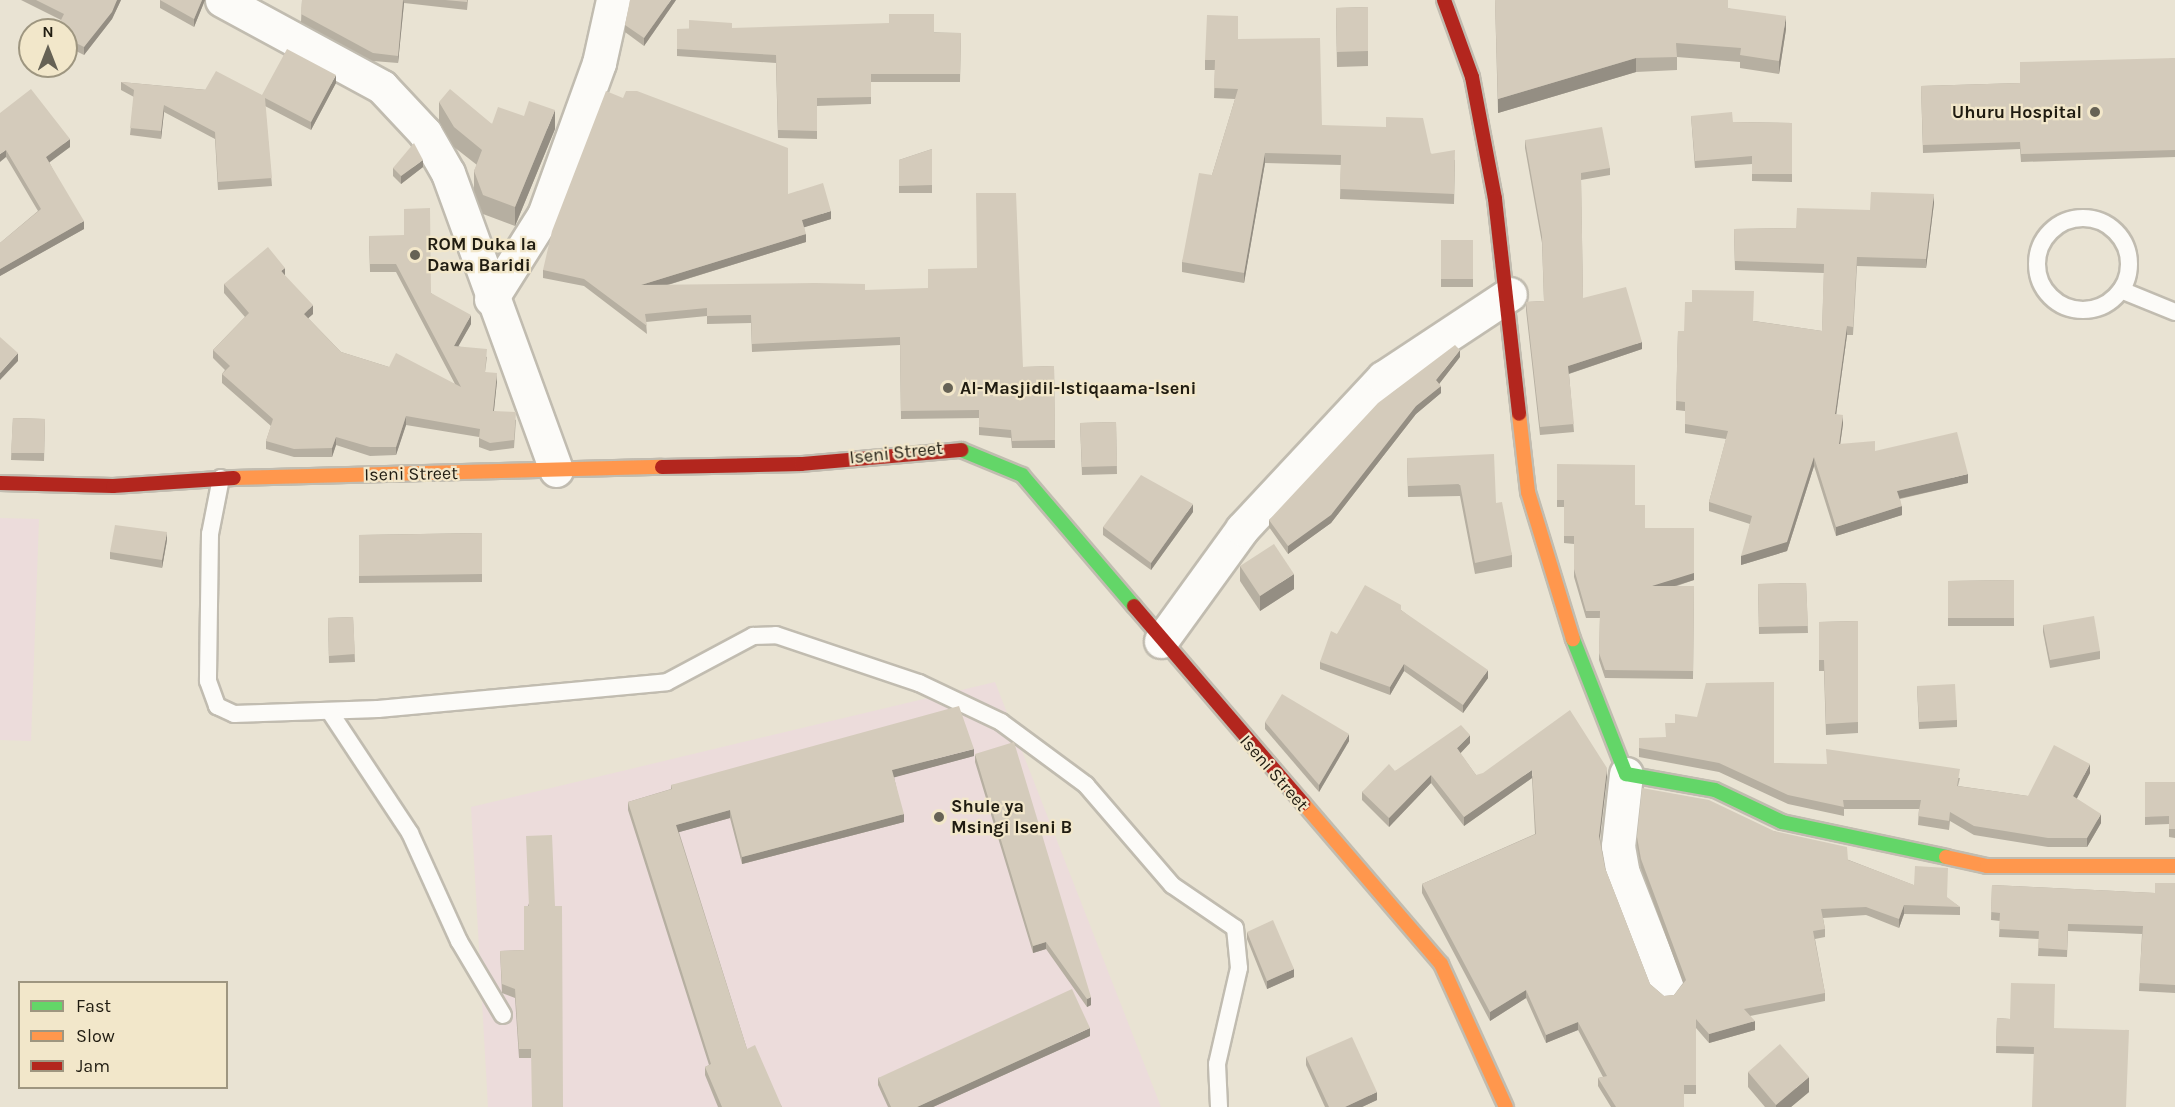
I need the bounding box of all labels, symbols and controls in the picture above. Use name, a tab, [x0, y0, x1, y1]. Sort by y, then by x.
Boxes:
north arrow	[18, 18, 78, 78]
text: N	[42, 22, 54, 41]
place label: Uhuru Hospital	[1952, 101, 2082, 123]
marker: Uhuru Hospital	[2086, 103, 2104, 121]
place label: ROM Duka la Dawa Baridi	[427, 234, 537, 276]
marker: ROM Duka la Dawa Baridi	[408, 248, 422, 262]
place label: Al-Masjidil-Istiqaama-Iseni	[960, 377, 1196, 399]
marker: Al-Masjidil-Istiqaama-Iseni	[941, 381, 955, 395]
street label: Iseni Street	[848, 437, 944, 469]
street label: Iseni Street	[364, 462, 458, 486]
street label: Iseni Street	[1235, 731, 1313, 815]
place label: Shule ya Msingi Iseni B	[951, 796, 1072, 838]
marker: Shule ya Msingi Iseni B	[932, 810, 946, 824]
legend	[18, 981, 228, 1089]
text: Fast	[76, 995, 111, 1017]
text: Slow	[76, 1025, 115, 1047]
text: Jam	[76, 1055, 110, 1077]

